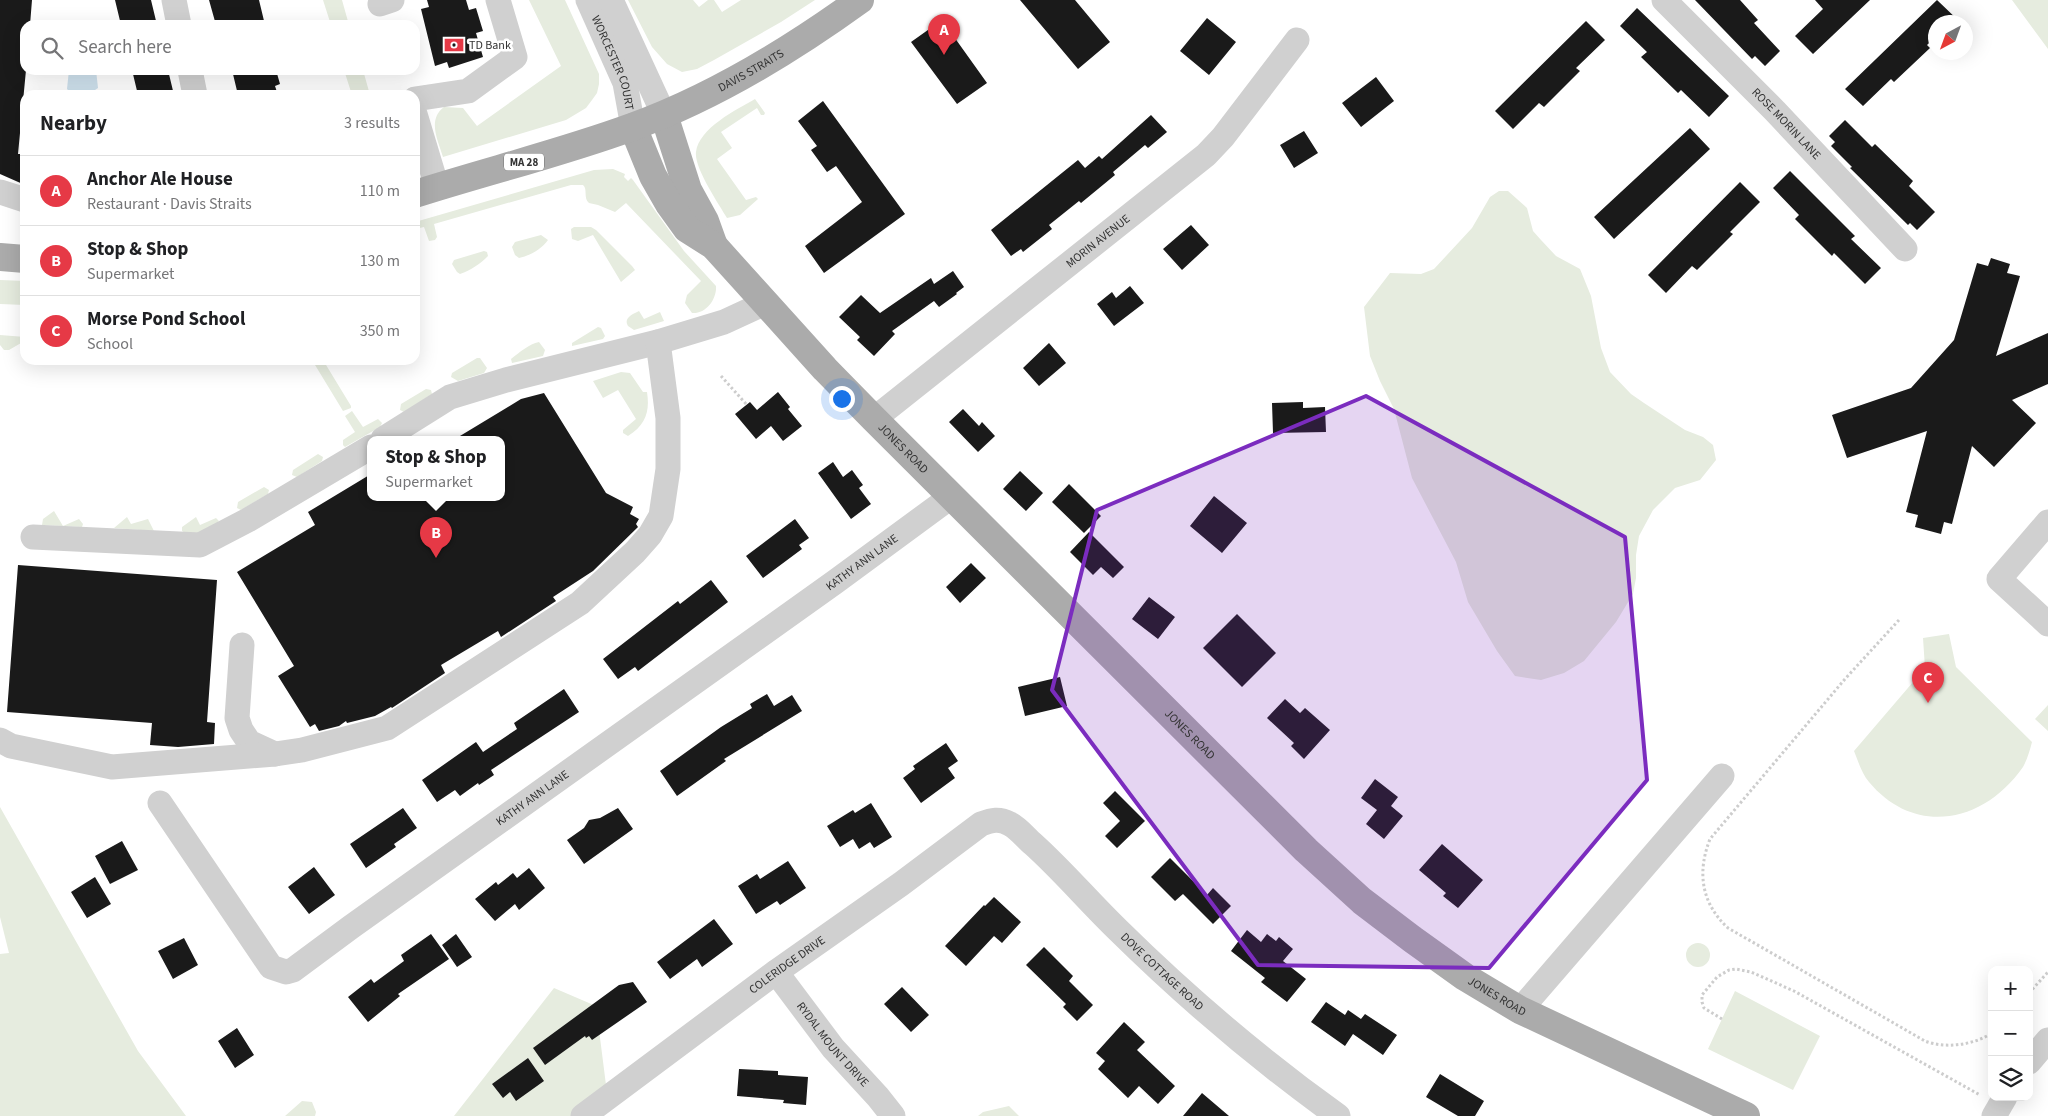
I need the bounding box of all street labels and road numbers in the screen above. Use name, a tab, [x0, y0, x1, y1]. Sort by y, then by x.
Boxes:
street label: WORCESTER COURT	[587, 13, 638, 112]
street label: DAVIS STRAITS	[715, 45, 787, 96]
street label: ROSE MORIN LANE	[1748, 84, 1824, 164]
road number: MA 28	[504, 154, 544, 170]
street label: MORIN AVENUE	[1063, 211, 1134, 272]
street label: JONES ROAD	[874, 420, 932, 478]
street label: KATHY ANN LANE	[822, 530, 902, 595]
street label: JONES ROAD	[1161, 706, 1219, 764]
street label: KATHY ANN LANE	[493, 766, 573, 830]
street label: DOVE COTTAGE ROAD	[1117, 929, 1207, 1015]
street label: COLERIDGE DRIVE	[746, 932, 829, 998]
street label: JONES ROAD	[1464, 973, 1529, 1021]
street label: RYDAL MOUNT DRIVE	[792, 999, 873, 1091]

